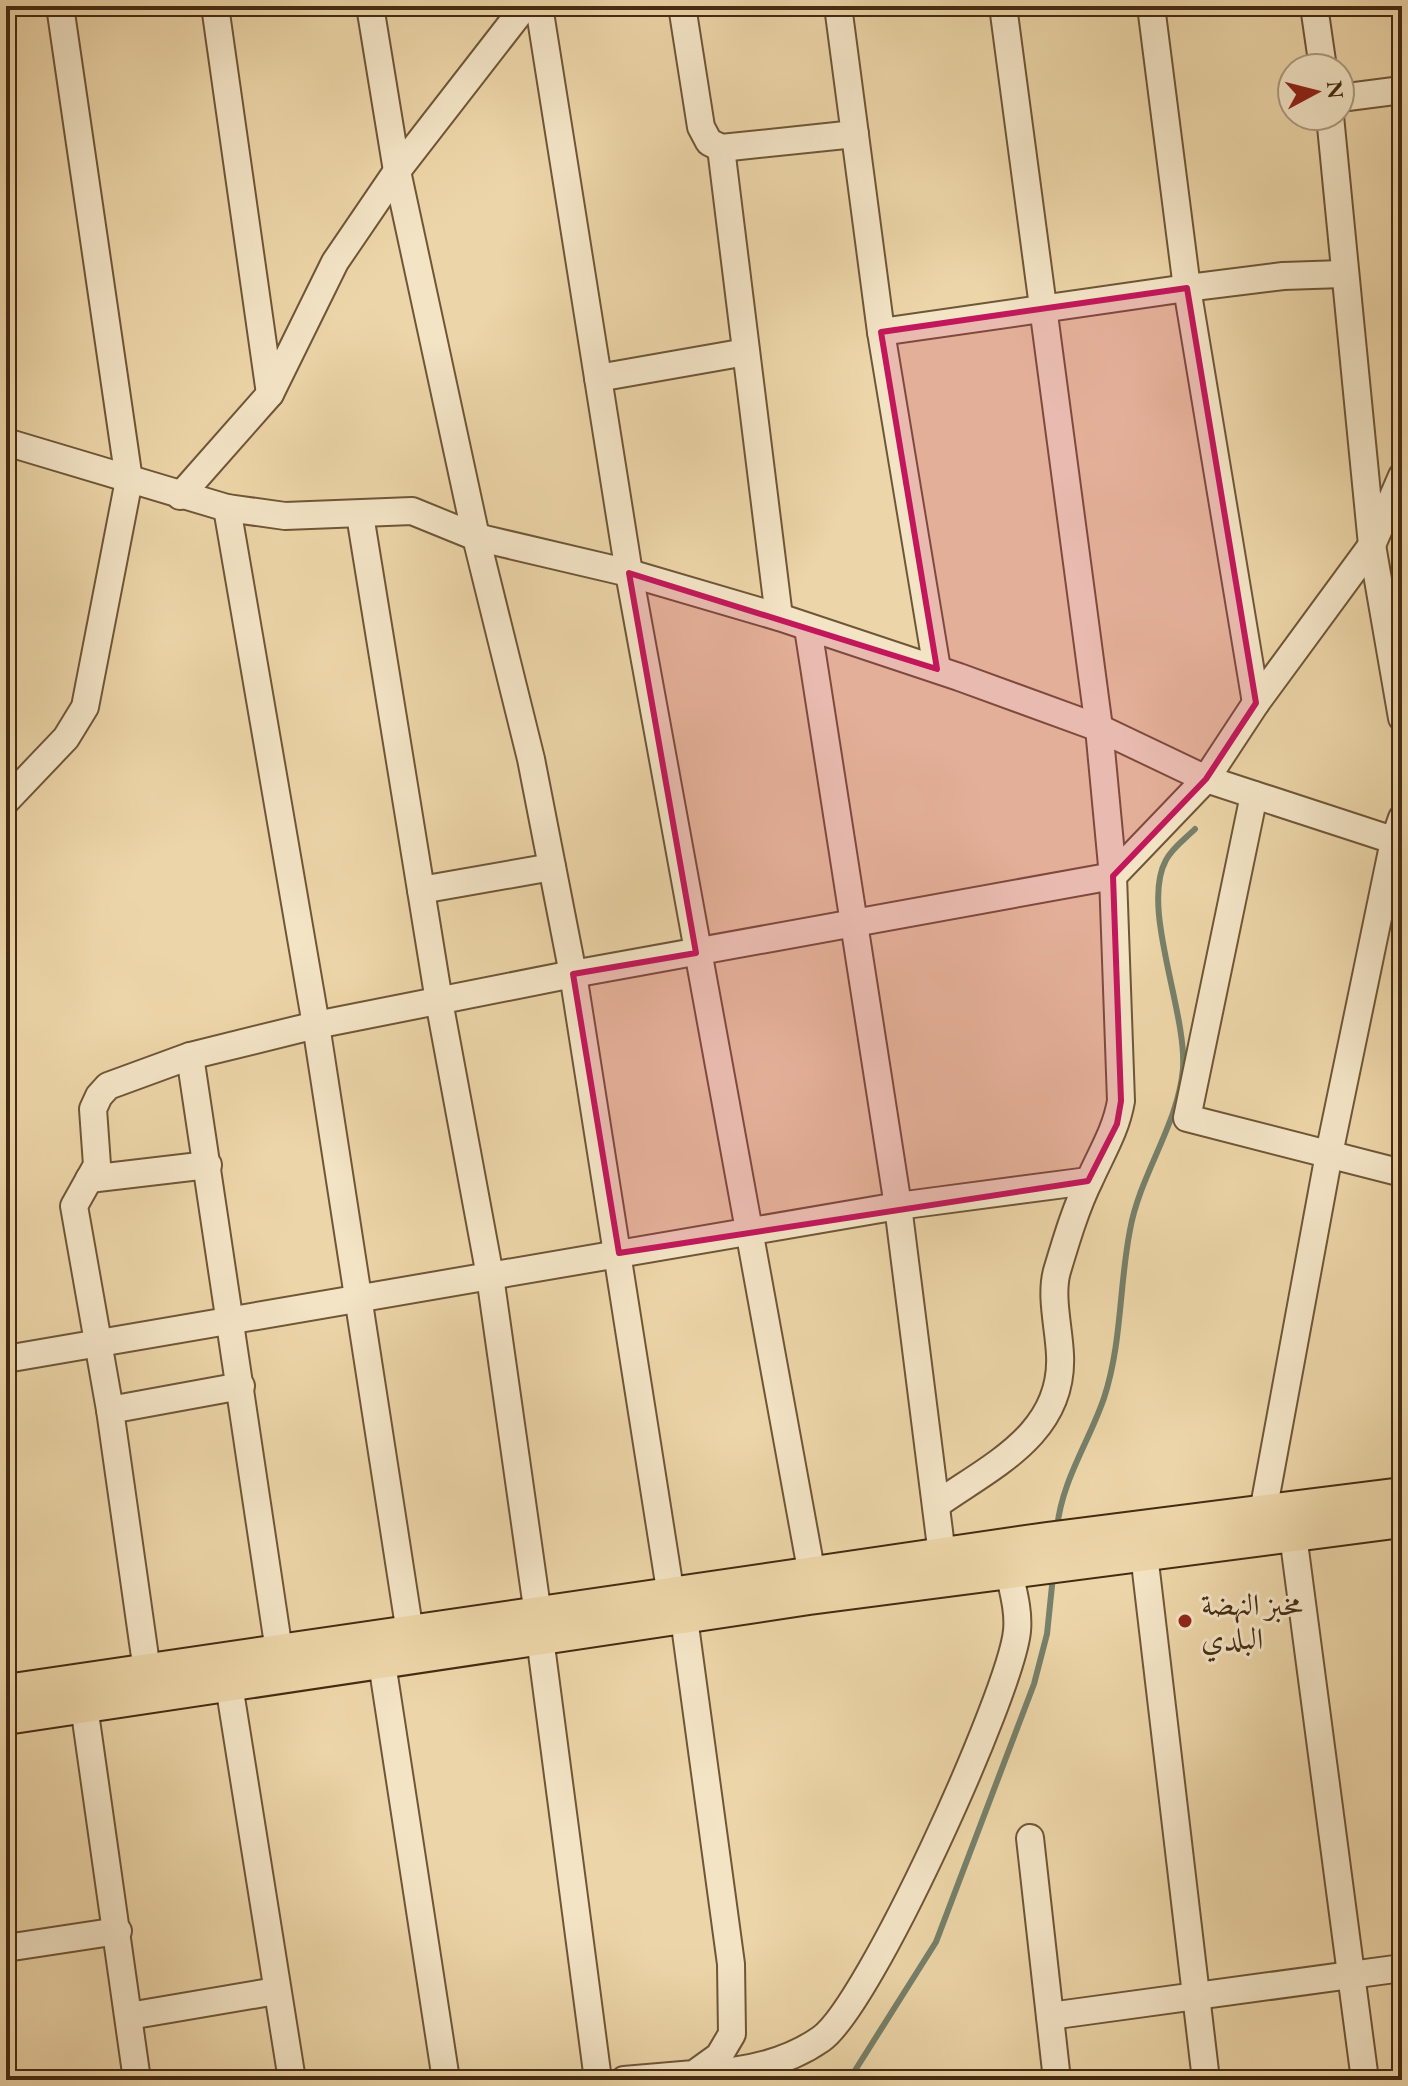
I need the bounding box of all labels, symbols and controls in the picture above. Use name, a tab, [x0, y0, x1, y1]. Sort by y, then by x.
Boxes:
north arrow	[1276, 52, 1356, 132]
text: N	[1320, 79, 1351, 100]
place label: مخبز النهضة البلدي	[1201, 1585, 1303, 1663]
marker: مخبز النهضة البلدي	[1176, 1612, 1194, 1630]

